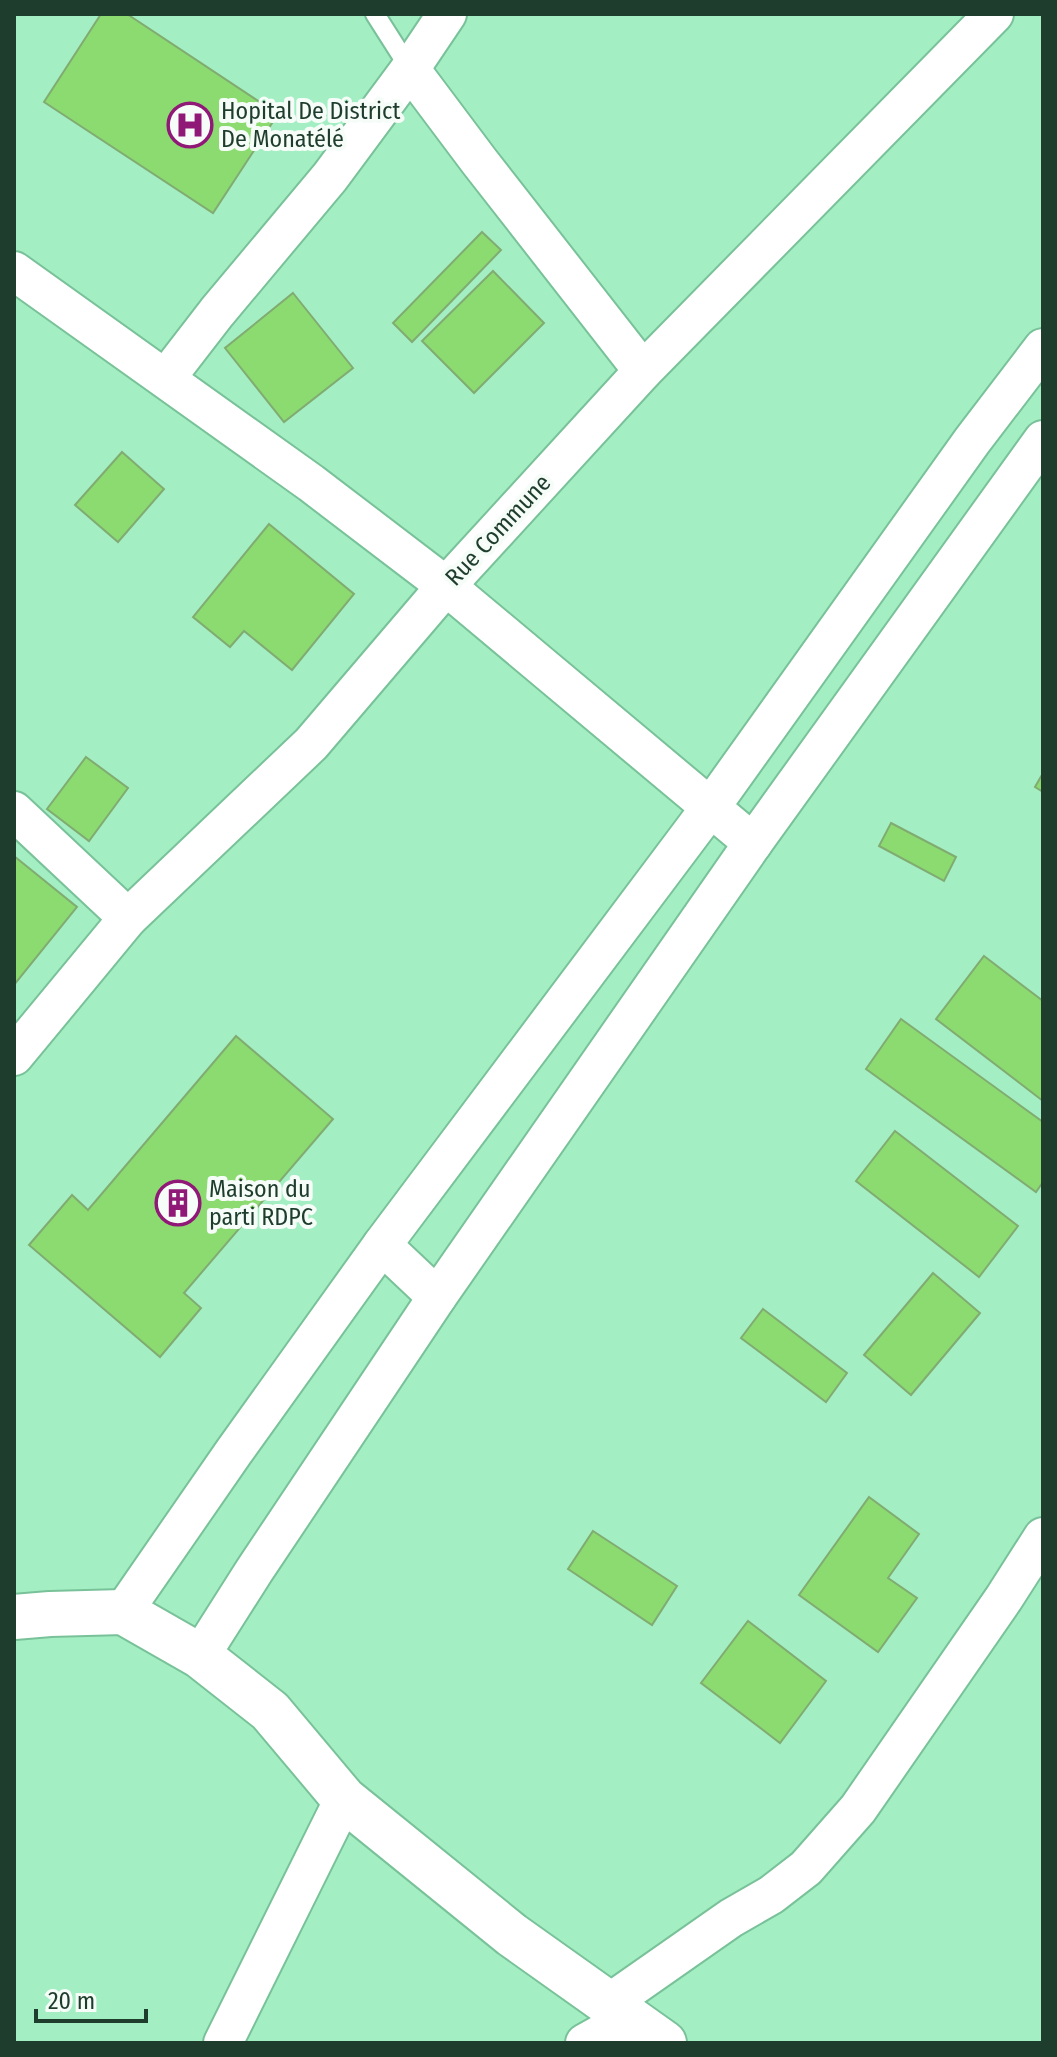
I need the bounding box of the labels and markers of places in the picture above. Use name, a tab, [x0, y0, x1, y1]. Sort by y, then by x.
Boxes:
place label: Hopital De District De Monatélé	[221, 97, 400, 153]
hospital icon: Hopital De District De Monatélé	[166, 101, 214, 149]
place label: Maison du parti RDPC	[209, 1175, 313, 1231]
building icon: Maison du parti RDPC	[154, 1179, 202, 1227]

